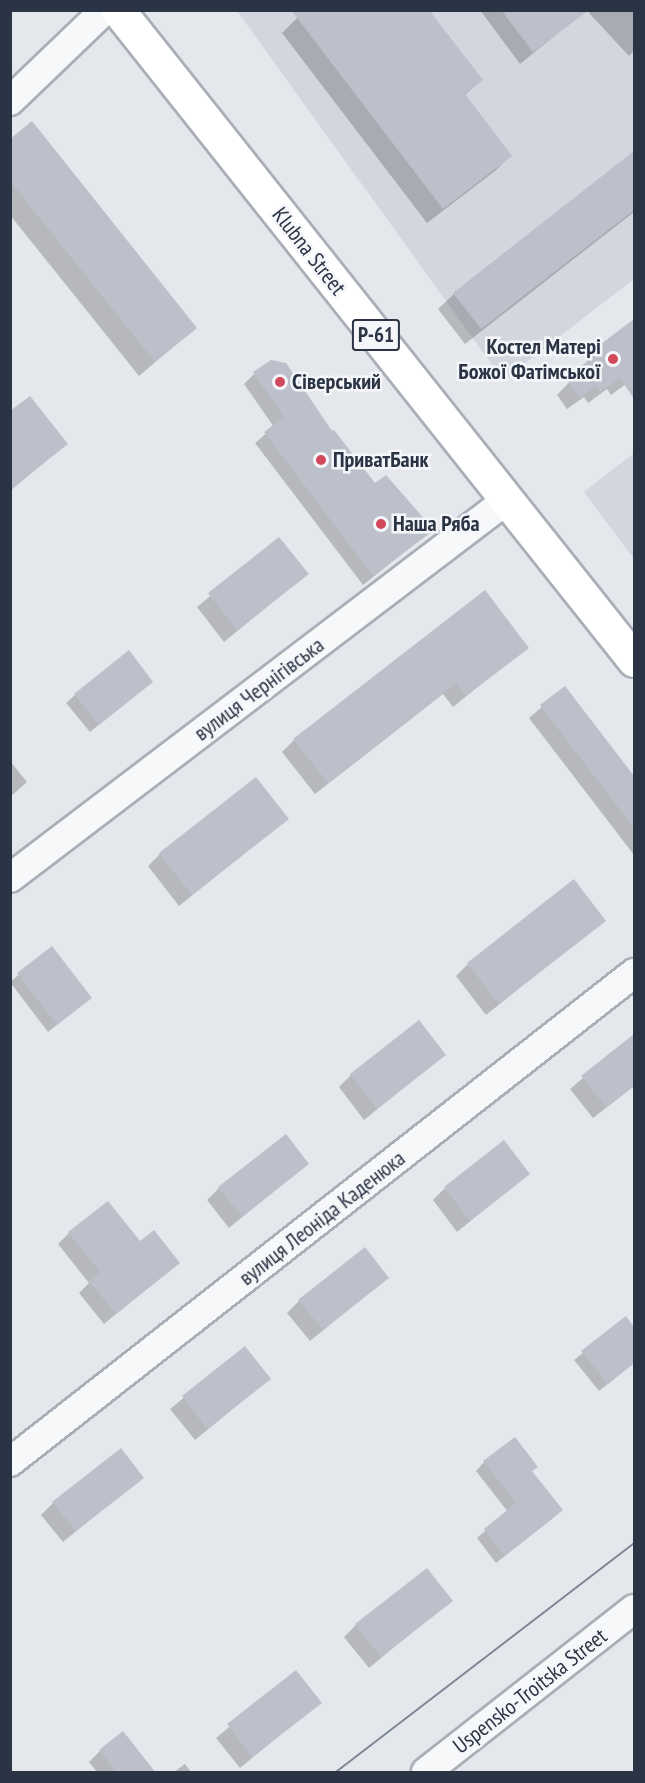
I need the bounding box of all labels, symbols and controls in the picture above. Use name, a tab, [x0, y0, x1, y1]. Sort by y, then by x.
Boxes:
street label: Klubna Street	[267, 202, 351, 300]
road number: Р-61	[350, 317, 401, 353]
place label: Костел Матері Божої Фатімської	[458, 333, 601, 384]
marker: Костел Матері Божої Фатімської	[606, 352, 620, 366]
place label: Сіверський	[292, 369, 381, 395]
marker: Сіверський	[273, 375, 287, 389]
place label: ПриватБанк	[333, 447, 428, 473]
marker: ПриватБанк	[314, 453, 328, 467]
place label: Наша Ряба	[393, 511, 480, 537]
marker: Наша Ряба	[374, 517, 388, 531]
street label: вулиця Чернігівська	[189, 632, 329, 746]
street label: вулиця Леоніда Каденюка	[234, 1145, 410, 1291]
street label: Uspensko-Troitska Street	[448, 1623, 612, 1759]

